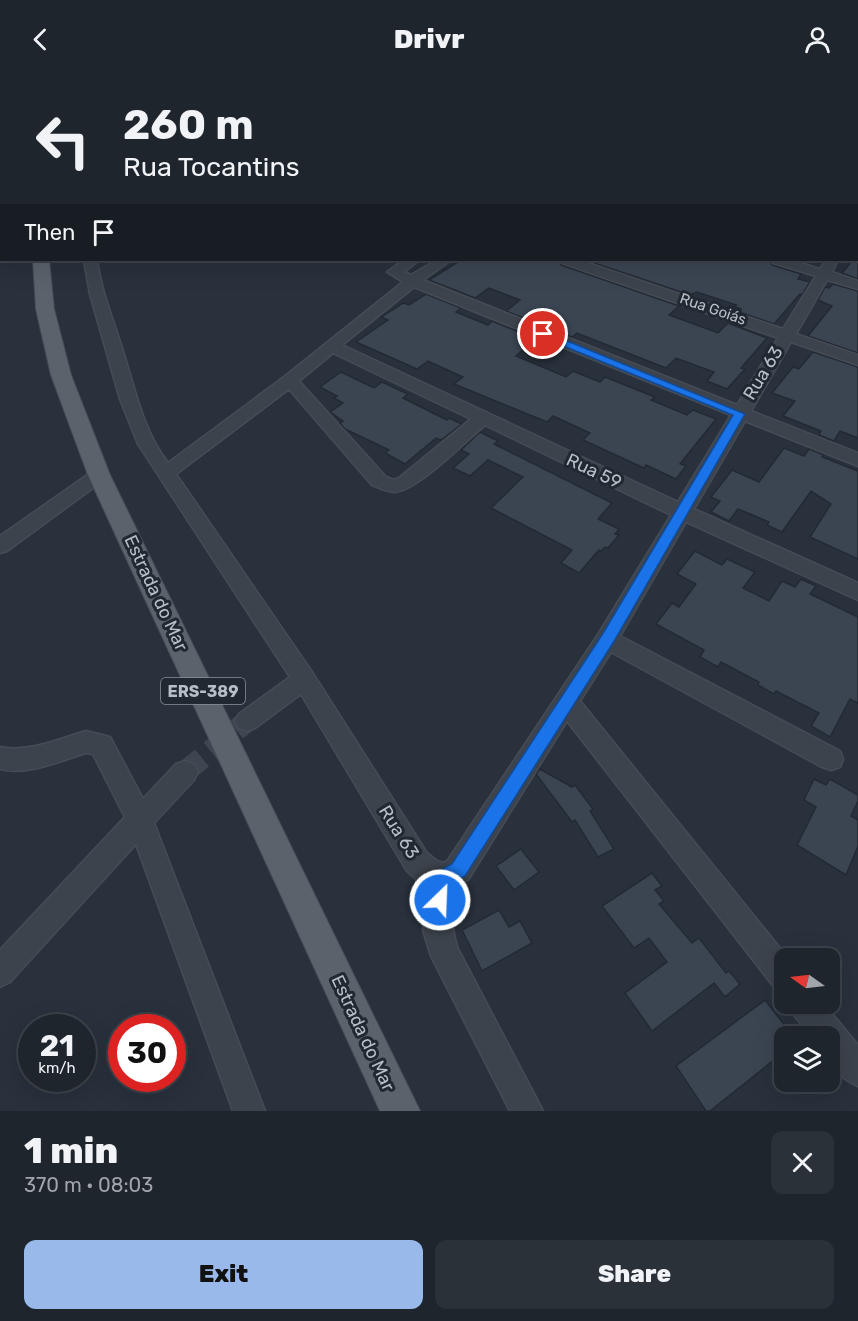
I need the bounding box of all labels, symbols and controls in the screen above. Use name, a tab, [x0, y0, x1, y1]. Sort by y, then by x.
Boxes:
icon: back	[24, 23, 57, 56]
text: Drivr	[394, 23, 464, 55]
icon: person	[801, 23, 834, 56]
text: 260 m	[123, 100, 254, 150]
icon: left	[24, 102, 102, 180]
text: Rua Tocantins	[123, 151, 300, 183]
icon: arrive	[87, 216, 120, 249]
text: Then	[24, 219, 75, 246]
street label: Rua Goiás	[677, 289, 749, 329]
pin	[517, 308, 568, 359]
icon: arrive	[526, 317, 559, 350]
street label: Rua 63	[738, 342, 788, 404]
street label: Rua 59	[563, 449, 625, 493]
street label: Estrada do Mar	[120, 532, 193, 655]
road number: ERS-389	[161, 678, 245, 704]
street label: Rua 63	[374, 801, 424, 863]
position arrow	[408, 868, 472, 932]
north arrow	[774, 948, 840, 1014]
map controls	[774, 948, 840, 1092]
street label: Estrada do Mar	[327, 972, 400, 1095]
speed limit sign: 30	[108, 1014, 186, 1092]
button: layers	[774, 1026, 840, 1092]
text: 21	[40, 1028, 74, 1064]
text: km/h	[38, 1059, 76, 1077]
text: 1 min	[24, 1129, 118, 1172]
button: close	[771, 1131, 834, 1194]
text: 370 m · 08:03	[24, 1173, 153, 1197]
button: Exit	[24, 1240, 423, 1309]
button: Share	[435, 1240, 834, 1309]

